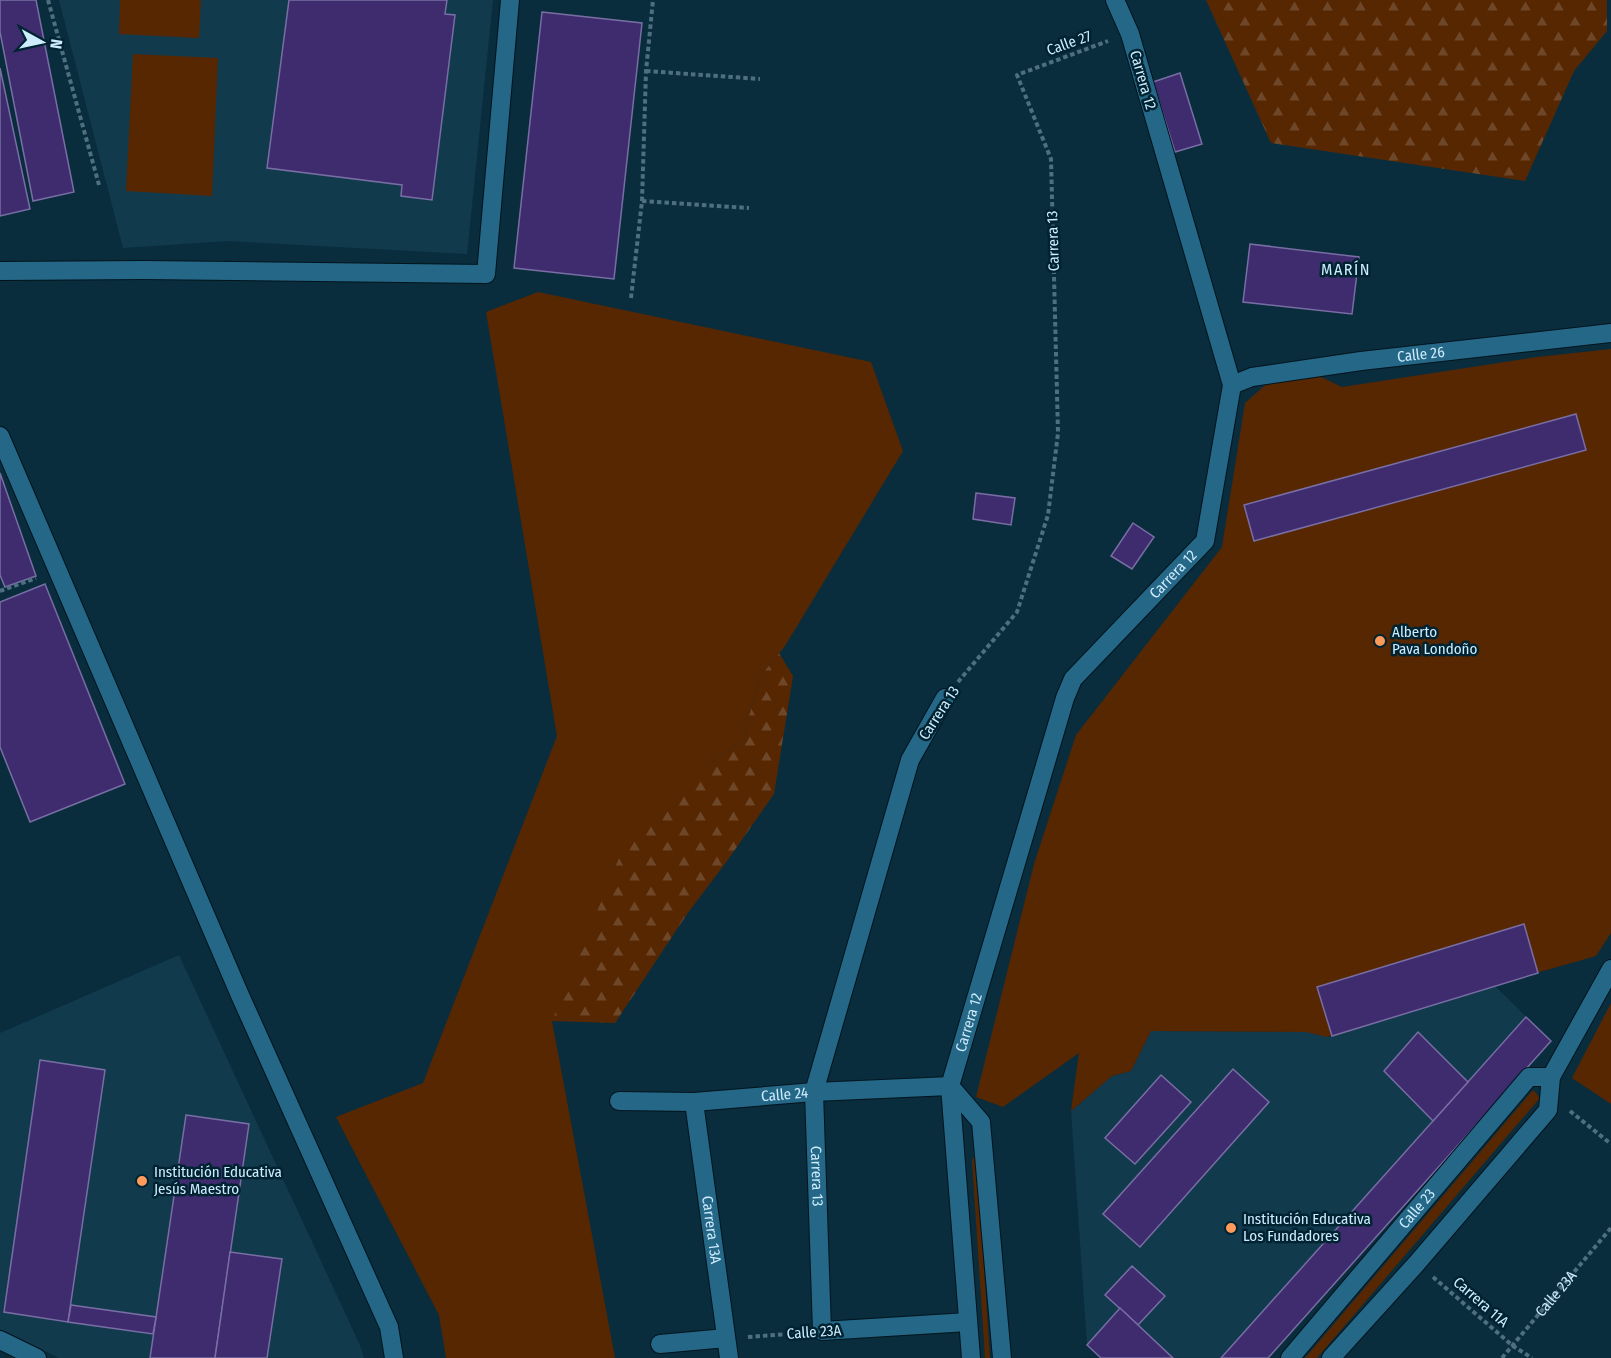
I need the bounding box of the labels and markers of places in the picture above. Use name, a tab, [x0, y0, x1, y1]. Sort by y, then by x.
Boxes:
place label: Alberto Pava Londoño	[1392, 623, 1477, 658]
marker: Alberto Pava Londoño	[1373, 634, 1387, 648]
place label: Institución Educativa Jesús Maestro	[154, 1163, 282, 1198]
marker: Institución Educativa Jesús Maestro	[135, 1174, 149, 1188]
place label: Institución Educativa Los Fundadores	[1243, 1210, 1371, 1245]
marker: Institución Educativa Los Fundadores	[1224, 1221, 1238, 1235]

